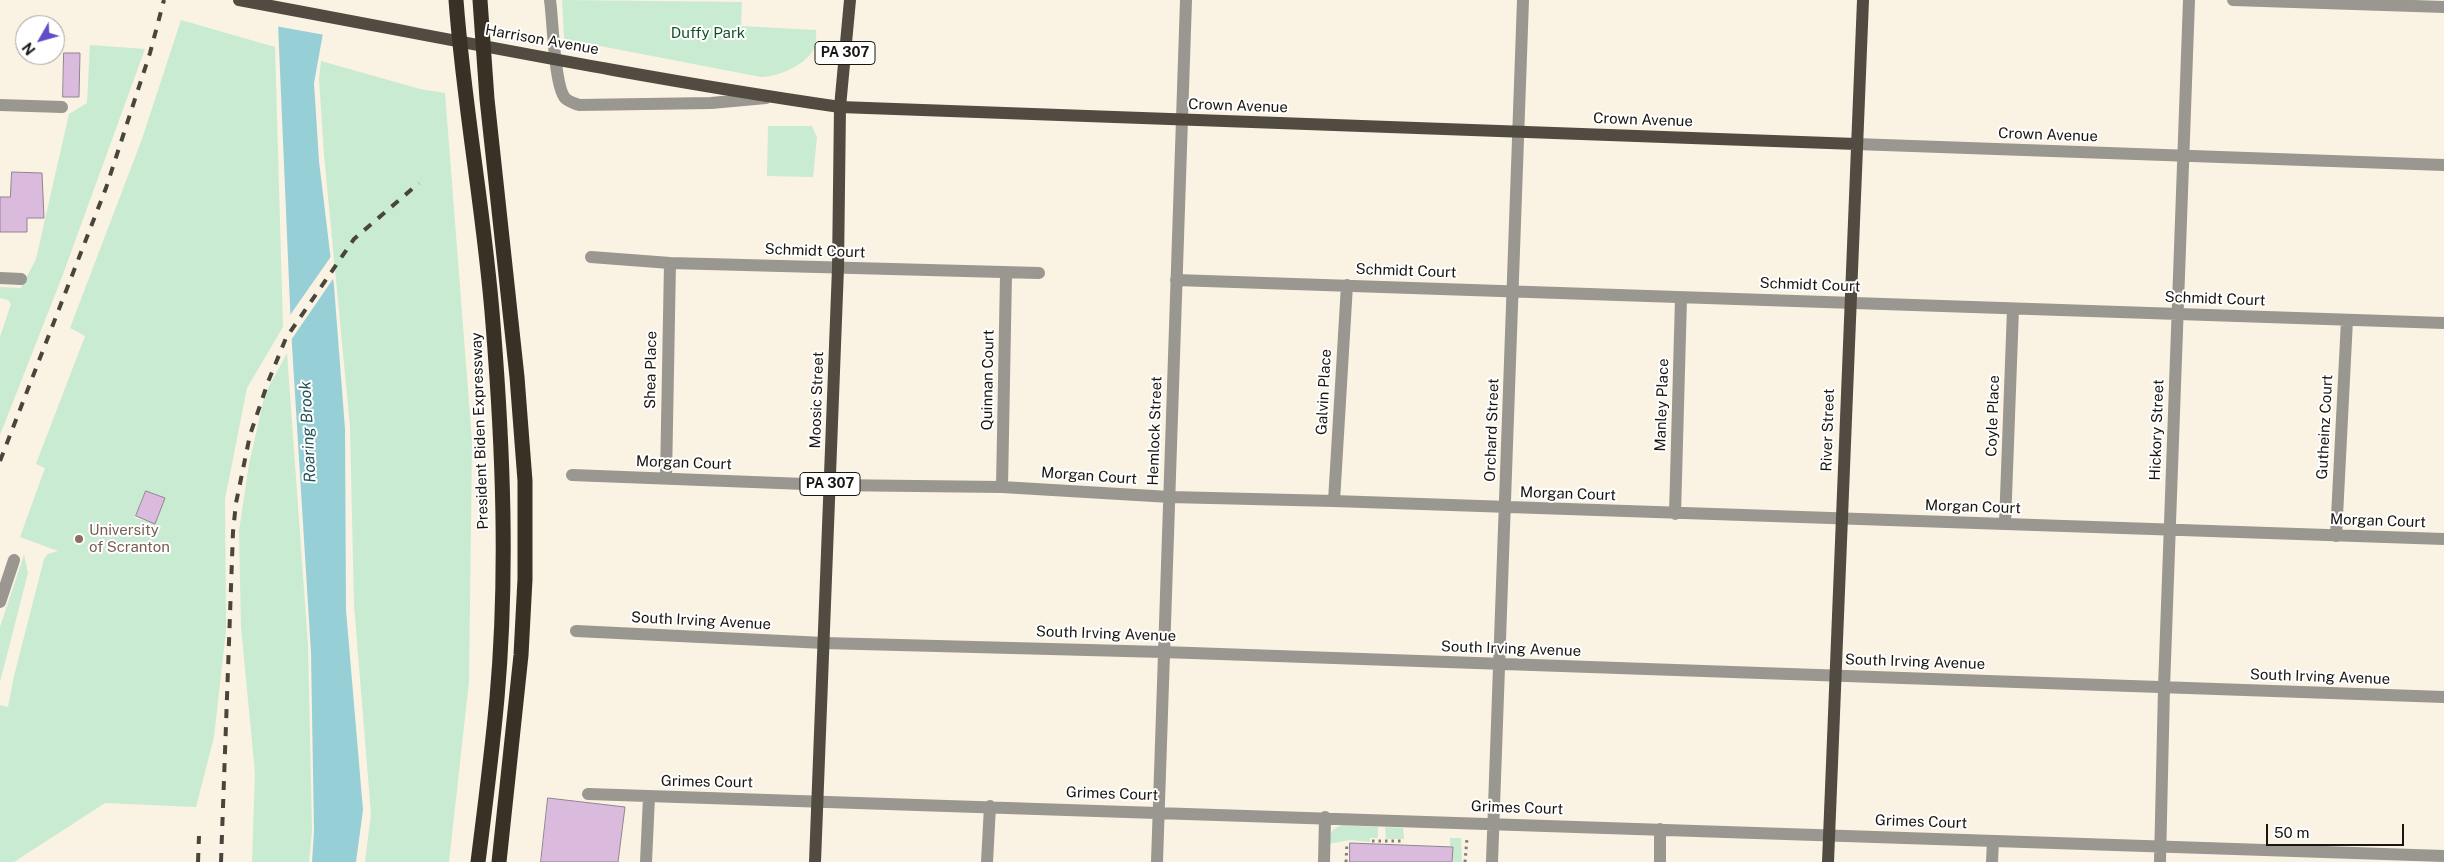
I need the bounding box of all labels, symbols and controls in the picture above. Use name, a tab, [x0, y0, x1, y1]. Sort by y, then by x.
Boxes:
north arrow	[15, 15, 65, 65]
street label: Harrison Avenue	[484, 21, 600, 59]
park label: Duffy Park	[671, 24, 745, 42]
text: N	[19, 39, 39, 58]
road number: PA 307	[815, 42, 875, 64]
street label: Crown Avenue	[1188, 95, 1288, 117]
street label: Crown Avenue	[1593, 109, 1693, 131]
street label: Crown Avenue	[1998, 124, 2098, 146]
street label: Schmidt Court	[764, 240, 866, 262]
street label: Schmidt Court	[1355, 260, 1457, 282]
street label: Schmidt Court	[1759, 274, 1861, 296]
street label: Schmidt Court	[2164, 288, 2266, 310]
street label: Quinnan Court	[978, 329, 998, 431]
street label: Shea Place	[641, 331, 661, 409]
street label: President Biden Expressway	[468, 332, 492, 530]
street label: Galvin Place	[1313, 349, 1335, 435]
street label: Moosic Street	[806, 351, 828, 449]
street label: Manley Place	[1651, 358, 1673, 452]
street label: Gutheinz Court	[2313, 374, 2337, 480]
street label: Coyle Place	[1983, 375, 2003, 457]
street label: Hemlock Street	[1144, 376, 1166, 486]
street label: Orchard Street	[1481, 378, 1503, 482]
street label: Hickory Street	[2146, 379, 2168, 481]
water label: Roaring Brook	[296, 381, 320, 483]
street label: River Street	[1818, 388, 1838, 472]
street label: Morgan Court	[636, 452, 732, 474]
street label: Morgan Court	[1040, 464, 1138, 488]
road number: PA 307	[800, 472, 860, 496]
street label: Morgan Court	[1520, 483, 1616, 505]
street label: Morgan Court	[1925, 496, 2021, 518]
street label: Morgan Court	[2330, 510, 2426, 532]
place label: University of Scranton	[89, 521, 170, 556]
marker: University of Scranton	[73, 533, 85, 545]
street label: South Irving Avenue	[631, 608, 771, 634]
street label: South Irving Avenue	[1036, 623, 1176, 645]
street label: South Irving Avenue	[1441, 638, 1581, 660]
street label: South Irving Avenue	[1845, 651, 1985, 673]
street label: South Irving Avenue	[2250, 666, 2390, 688]
street label: Grimes Court	[661, 772, 753, 792]
street label: Grimes Court	[1066, 783, 1158, 805]
street label: Grimes Court	[1471, 797, 1563, 819]
street label: Grimes Court	[1875, 811, 1967, 833]
scale bar	[2269, 814, 2406, 846]
text: 50 m	[2274, 824, 2309, 841]

